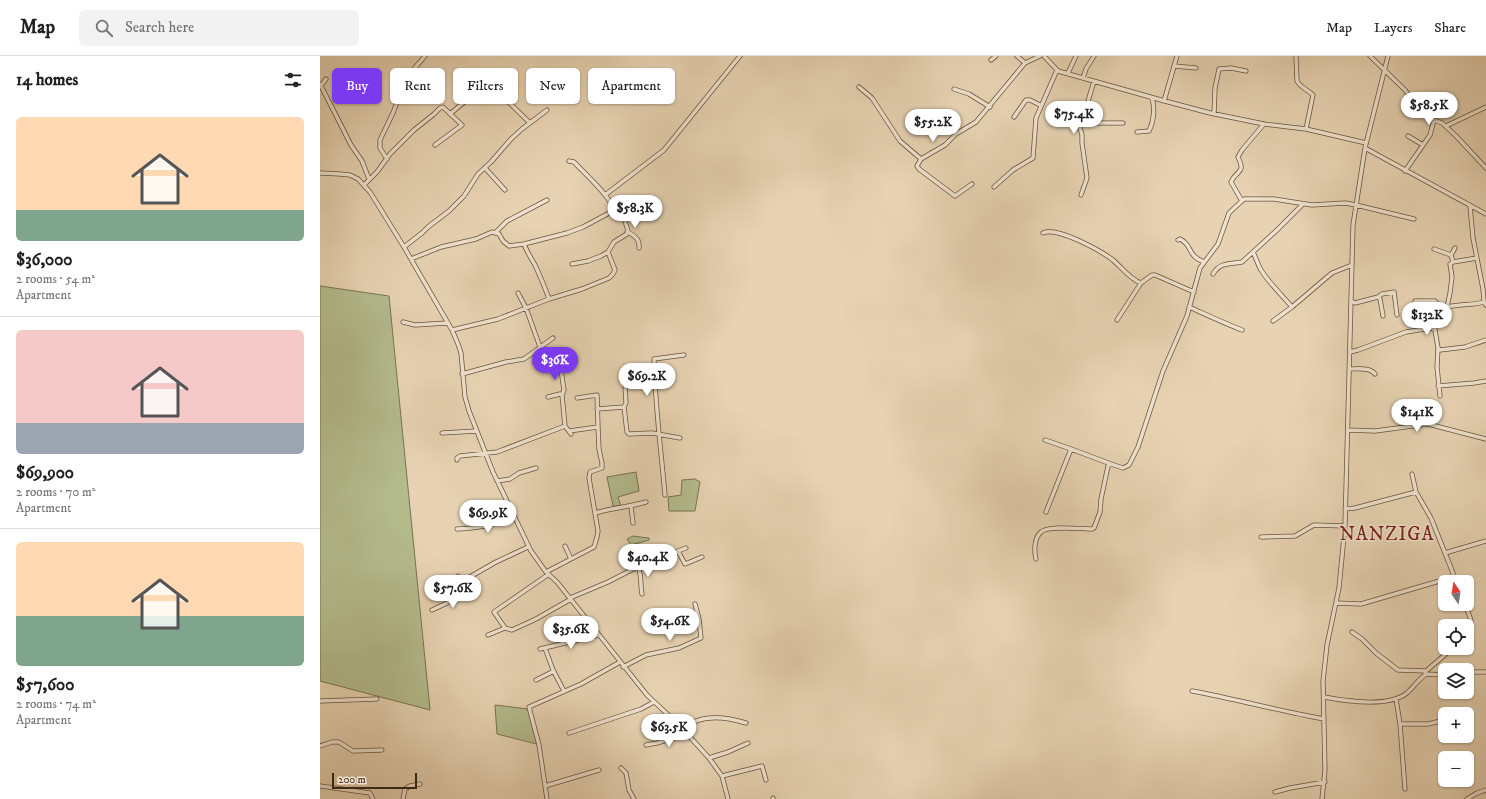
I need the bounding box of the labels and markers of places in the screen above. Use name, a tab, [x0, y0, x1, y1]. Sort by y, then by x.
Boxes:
pin: $58.5K	[1396, 92, 1462, 126]
pin: $75.4K	[1041, 101, 1107, 135]
pin: $55.2K	[900, 109, 966, 143]
pin: $58.3K	[602, 195, 668, 229]
pin: $132K	[1399, 302, 1455, 336]
pin: $36K	[531, 347, 579, 381]
pin: $69.2K	[614, 363, 680, 397]
pin: $141K	[1389, 399, 1445, 433]
pin: $69.9K	[455, 500, 521, 534]
pin: $40.4K	[615, 544, 681, 578]
pin: $57.6K	[420, 575, 486, 609]
pin: $54.6K	[637, 608, 703, 642]
pin: $35.6K	[538, 616, 604, 650]
pin: $63.5K	[636, 714, 702, 748]

